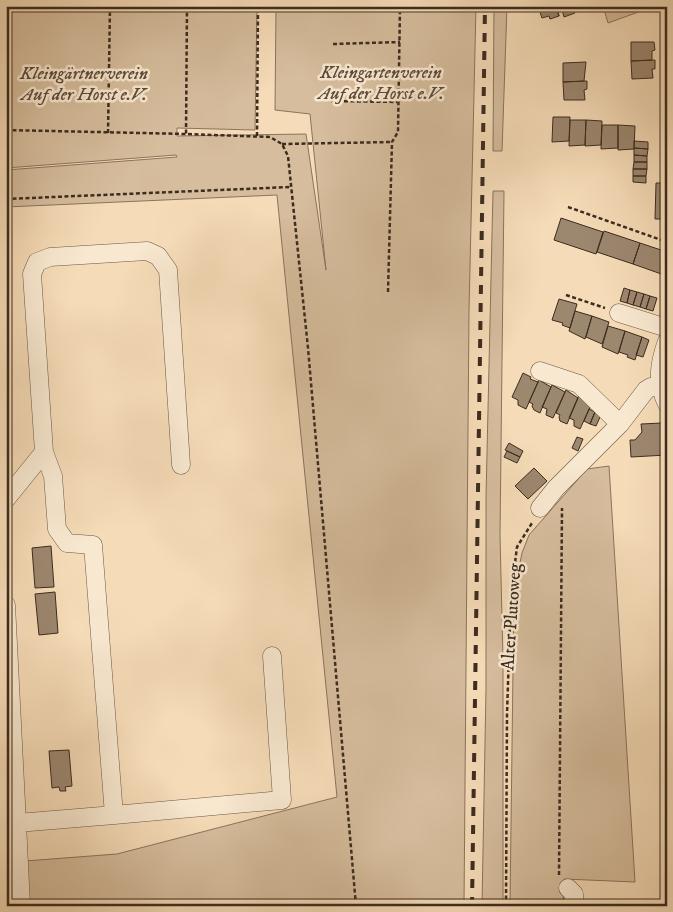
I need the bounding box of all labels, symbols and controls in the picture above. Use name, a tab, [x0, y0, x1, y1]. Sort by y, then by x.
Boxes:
park label: Kleingartenverein Auf der Horst e.V.	[316, 62, 446, 105]
park label: Kleingärtnerverein Auf der Horst e.V.	[19, 63, 149, 106]
street label: Alter Plutoweg	[497, 563, 527, 671]

